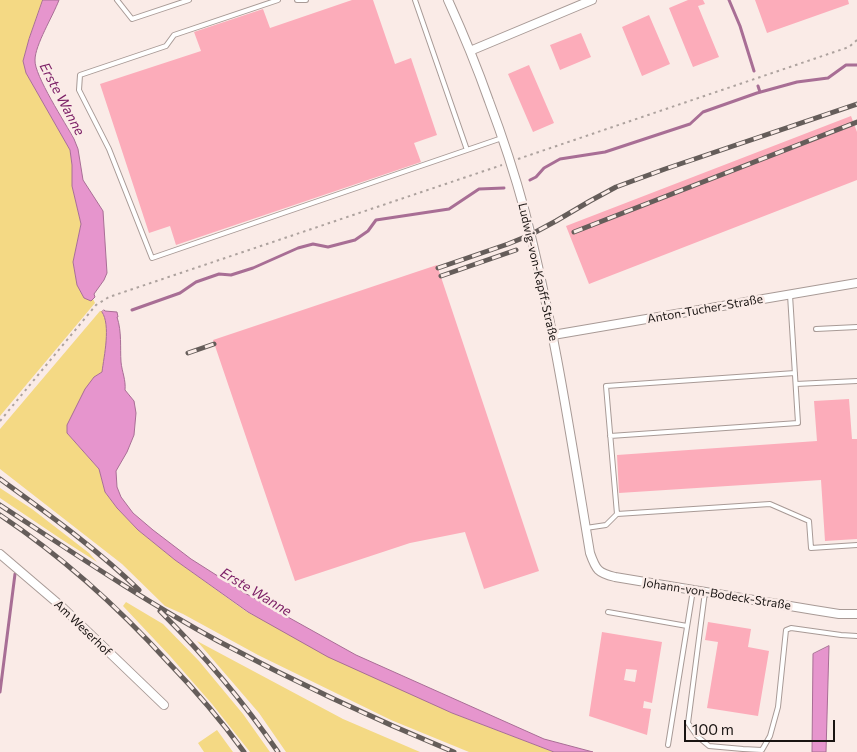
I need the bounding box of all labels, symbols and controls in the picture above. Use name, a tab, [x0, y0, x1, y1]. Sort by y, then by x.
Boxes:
water label: Erste Wanne	[36, 60, 88, 138]
street label: Ludwig-von-Kapff-Straße	[515, 202, 561, 342]
street label: Anton-Tucher-Straße	[646, 292, 764, 326]
water label: Erste Wanne	[217, 564, 295, 620]
street label: Johann-von-Bodeck-Straße	[642, 575, 792, 613]
street label: Am Weserhof	[51, 597, 115, 659]
scale bar	[687, 710, 838, 742]
text: 100 m	[692, 720, 734, 738]

